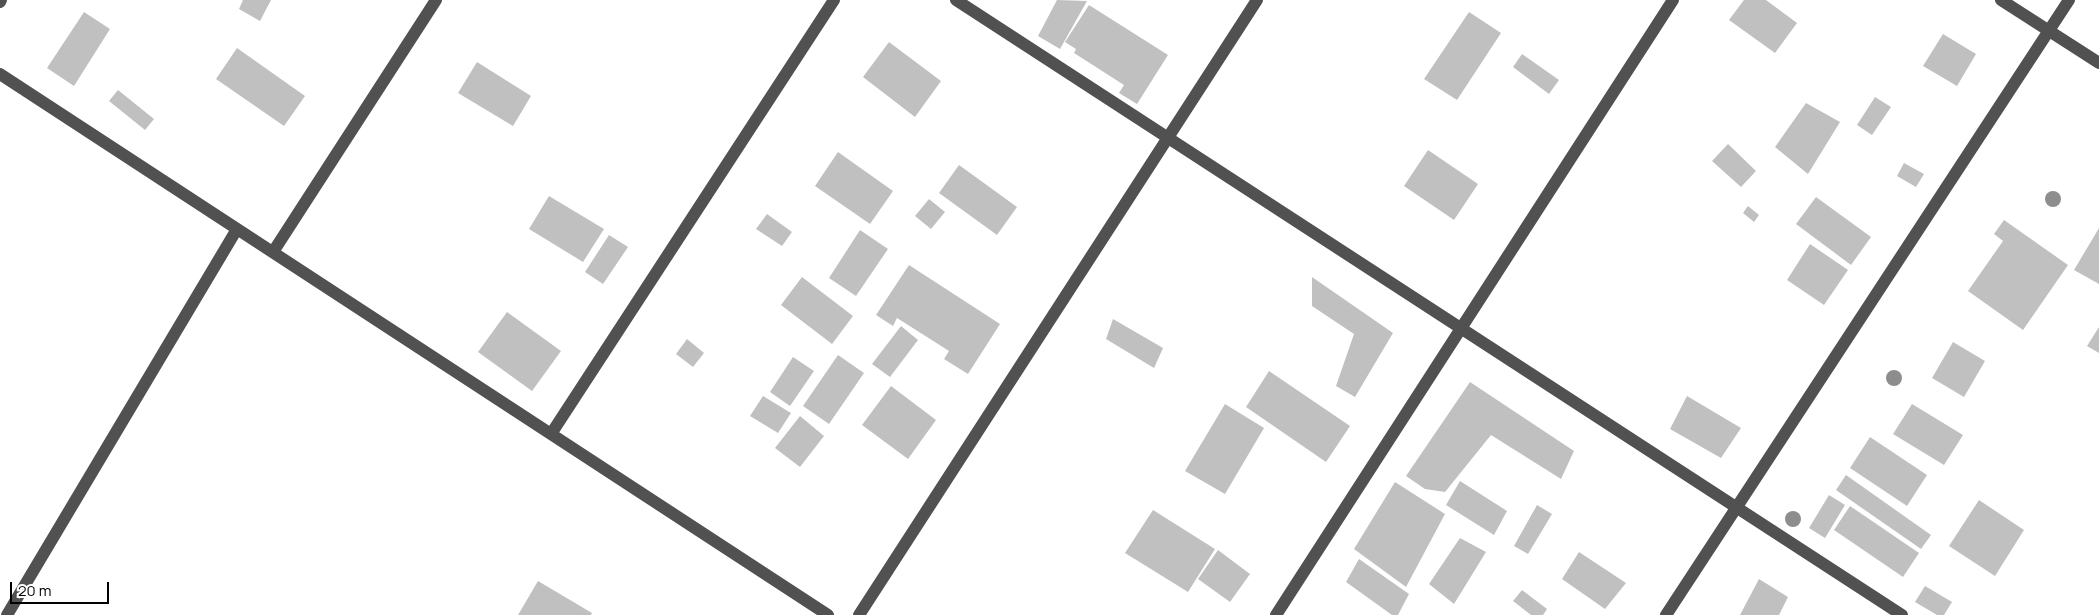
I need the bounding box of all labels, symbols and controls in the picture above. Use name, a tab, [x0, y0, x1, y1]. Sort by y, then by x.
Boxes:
scale bar	[12, 572, 111, 604]
text: 20 m	[18, 580, 51, 601]

